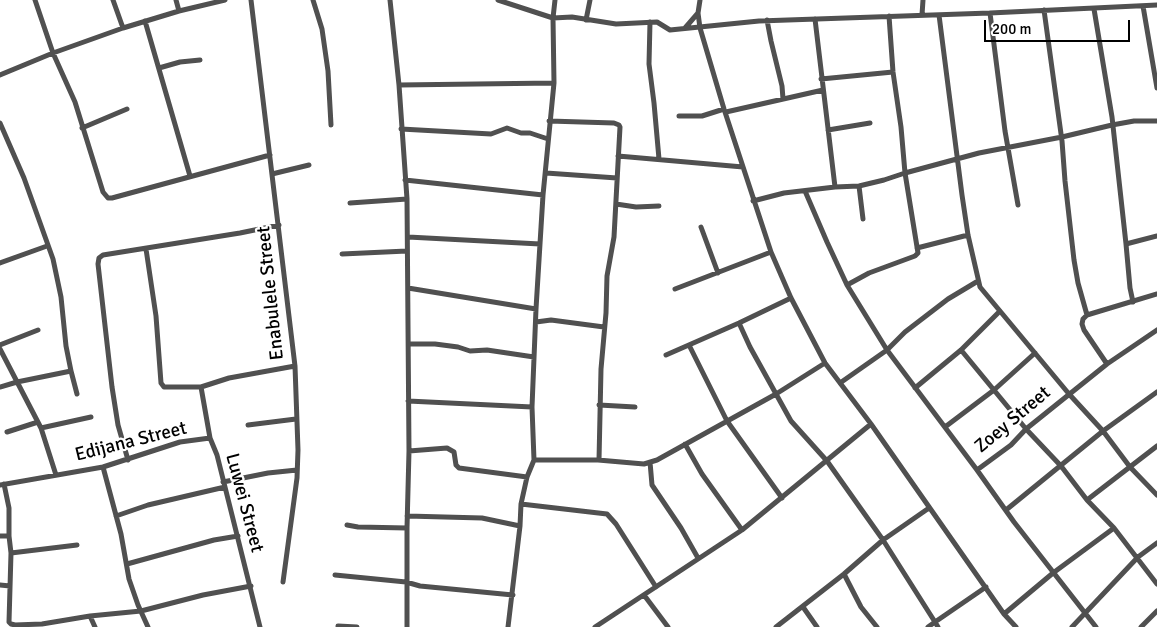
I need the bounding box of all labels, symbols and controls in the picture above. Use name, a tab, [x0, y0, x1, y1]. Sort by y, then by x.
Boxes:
scale bar	[987, 10, 1133, 42]
text: 200 m	[992, 20, 1032, 38]
street label: Enabulele Street	[253, 225, 289, 361]
street label: Zoey Street	[970, 382, 1056, 458]
street label: Edijana Street	[73, 417, 189, 467]
street label: Luwei Street	[220, 451, 268, 555]

